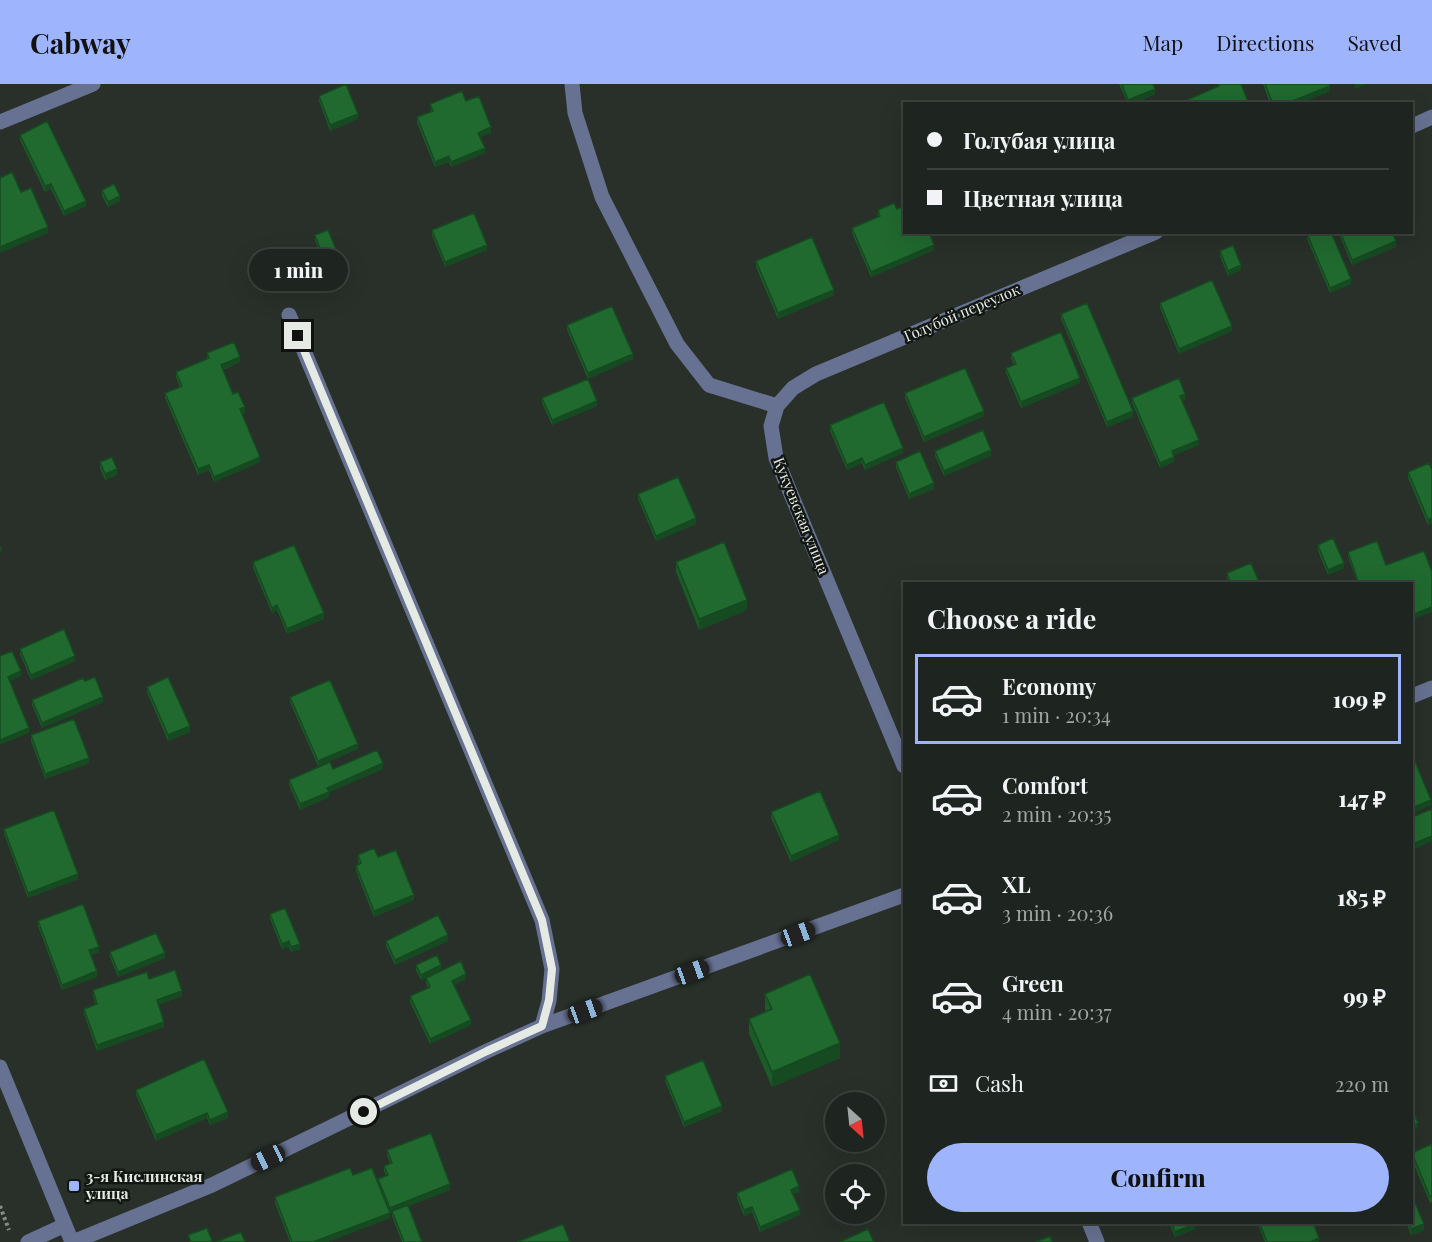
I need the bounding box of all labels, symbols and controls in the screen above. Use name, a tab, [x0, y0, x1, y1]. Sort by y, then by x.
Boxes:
text: Cabway	[30, 24, 131, 61]
text: Map	[1142, 28, 1183, 56]
text: Directions	[1216, 28, 1314, 56]
text: Saved	[1347, 28, 1402, 56]
text: Голубая улица	[963, 125, 1115, 155]
text: Цветная улица	[963, 183, 1123, 213]
callout: 1 min	[248, 249, 348, 291]
text: 1 min	[274, 256, 323, 283]
street label: Голубой переулок	[900, 278, 1023, 346]
route end	[284, 322, 311, 349]
street label: Кукуевская улица	[769, 454, 835, 578]
text: Choose a ride	[927, 600, 1096, 636]
text: Economy	[1002, 671, 1096, 701]
icon: car	[930, 672, 984, 726]
text: 109 ₽	[1333, 684, 1386, 714]
text: 1 min · 20:34	[1002, 701, 1111, 728]
text: Comfort	[1002, 770, 1088, 800]
icon: car	[930, 771, 984, 825]
text: 147 ₽	[1338, 783, 1386, 813]
text: 2 min · 20:35	[1002, 800, 1112, 827]
text: XL	[1002, 869, 1031, 899]
icon: car	[930, 870, 984, 924]
text: 185 ₽	[1337, 882, 1386, 912]
text: 3 min · 20:36	[1002, 899, 1113, 926]
car	[778, 919, 818, 949]
car	[672, 957, 712, 987]
text: Green	[1002, 968, 1064, 998]
icon: car	[930, 969, 984, 1023]
text: 99 ₽	[1343, 981, 1386, 1011]
car	[565, 996, 605, 1026]
text: 4 min · 20:37	[1002, 998, 1112, 1025]
icon: cash	[927, 1067, 960, 1100]
text: Cash	[975, 1068, 1024, 1098]
text: 220 m	[1335, 1070, 1389, 1097]
north arrow	[825, 1092, 885, 1152]
map controls	[825, 1092, 885, 1224]
route start	[350, 1098, 377, 1125]
car	[248, 1142, 288, 1174]
button: Confirm	[927, 1143, 1389, 1212]
button: locate	[825, 1164, 885, 1224]
place label: 3-я Кислинская улица	[85, 1166, 203, 1203]
marker: 3-я Кислинская улица	[67, 1179, 81, 1193]

